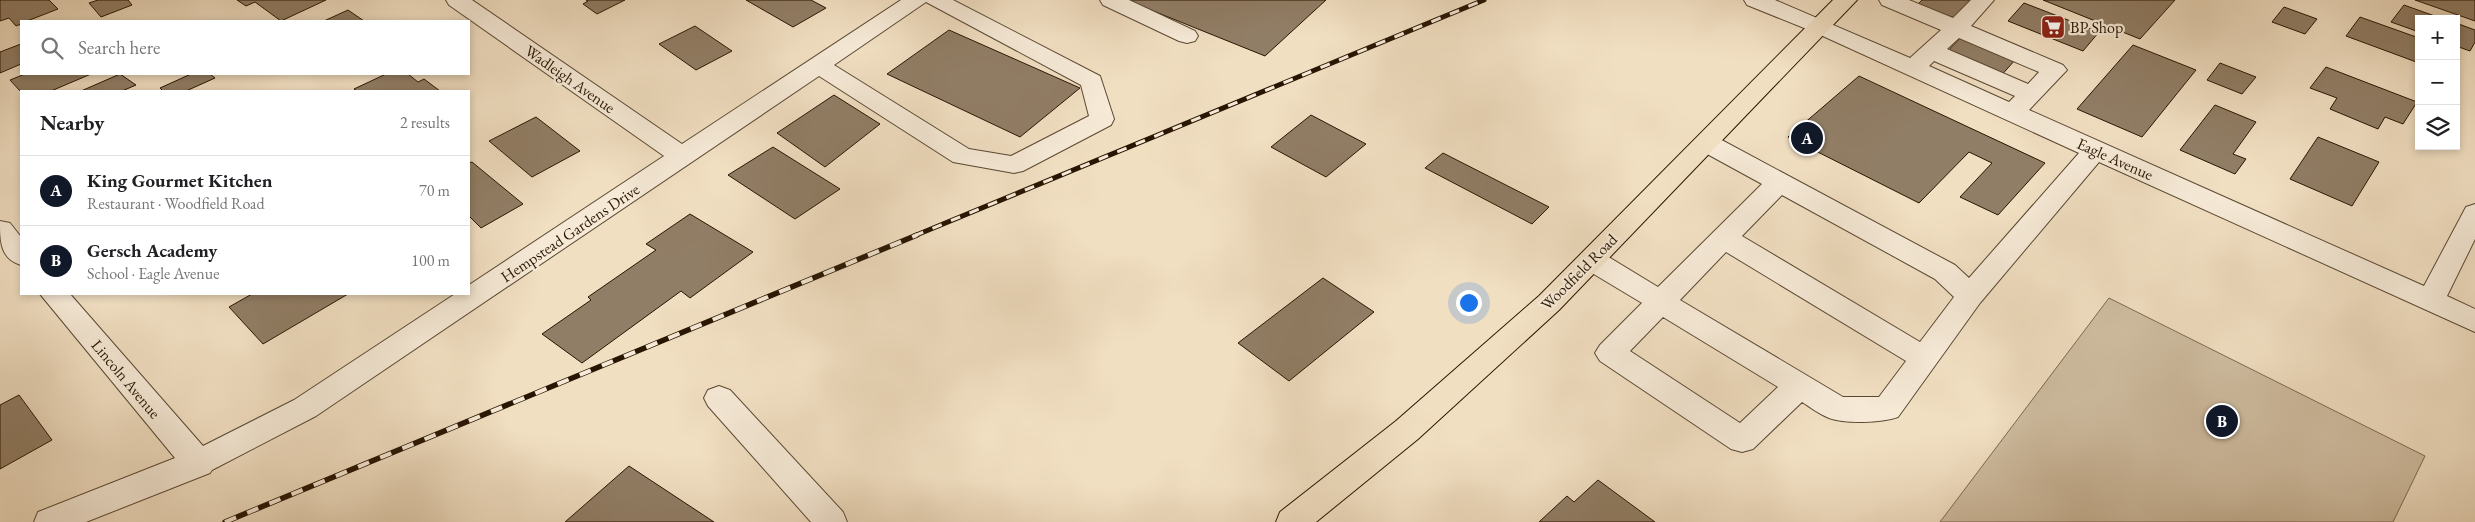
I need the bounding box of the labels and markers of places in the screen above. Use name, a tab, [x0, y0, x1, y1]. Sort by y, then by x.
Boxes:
supermarket icon: BP Shop	[2040, 14, 2066, 40]
place label: BP Shop	[2070, 17, 2123, 38]
pin: A	[1791, 119, 1823, 157]
pin: B	[2206, 402, 2238, 440]

